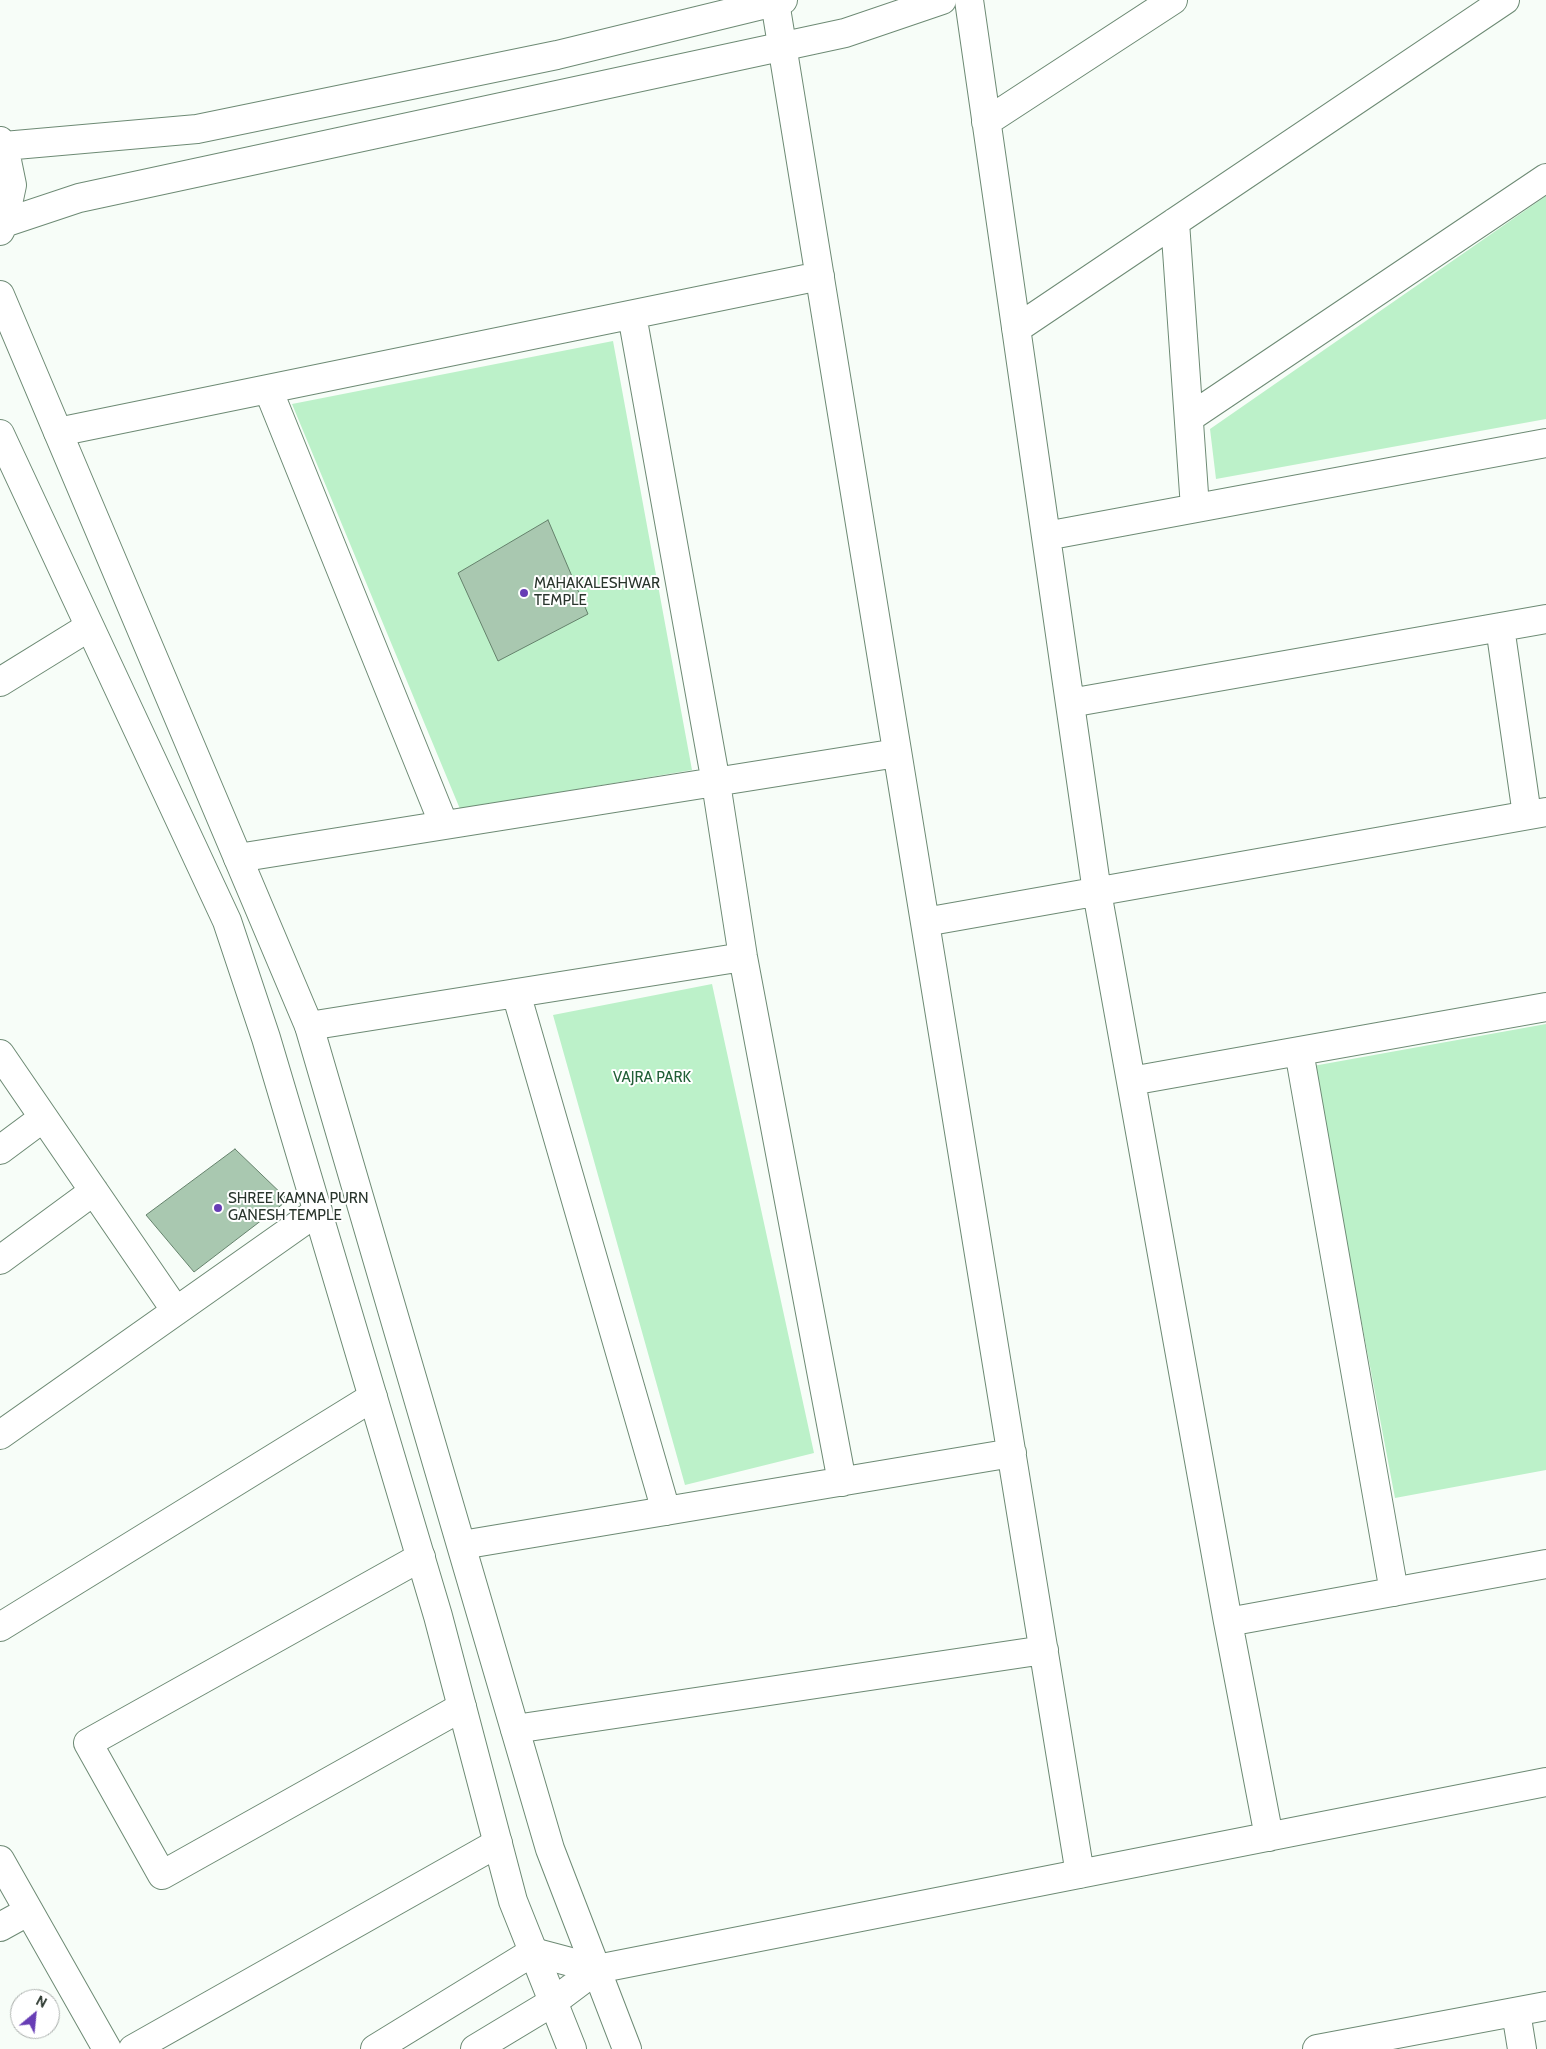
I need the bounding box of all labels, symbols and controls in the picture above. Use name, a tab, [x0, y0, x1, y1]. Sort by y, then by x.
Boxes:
place label: MAHAKALESHWAR TEMPLE	[534, 575, 660, 610]
marker: MAHAKALESHWAR TEMPLE	[518, 587, 530, 599]
park label: VAJRA PARK	[613, 1069, 691, 1087]
place label: SHREE KAMNA PURN GANESH TEMPLE	[228, 1190, 368, 1225]
marker: SHREE KAMNA PURN GANESH TEMPLE	[212, 1202, 224, 1214]
north arrow	[10, 1989, 60, 2039]
text: N	[33, 1991, 50, 2012]

